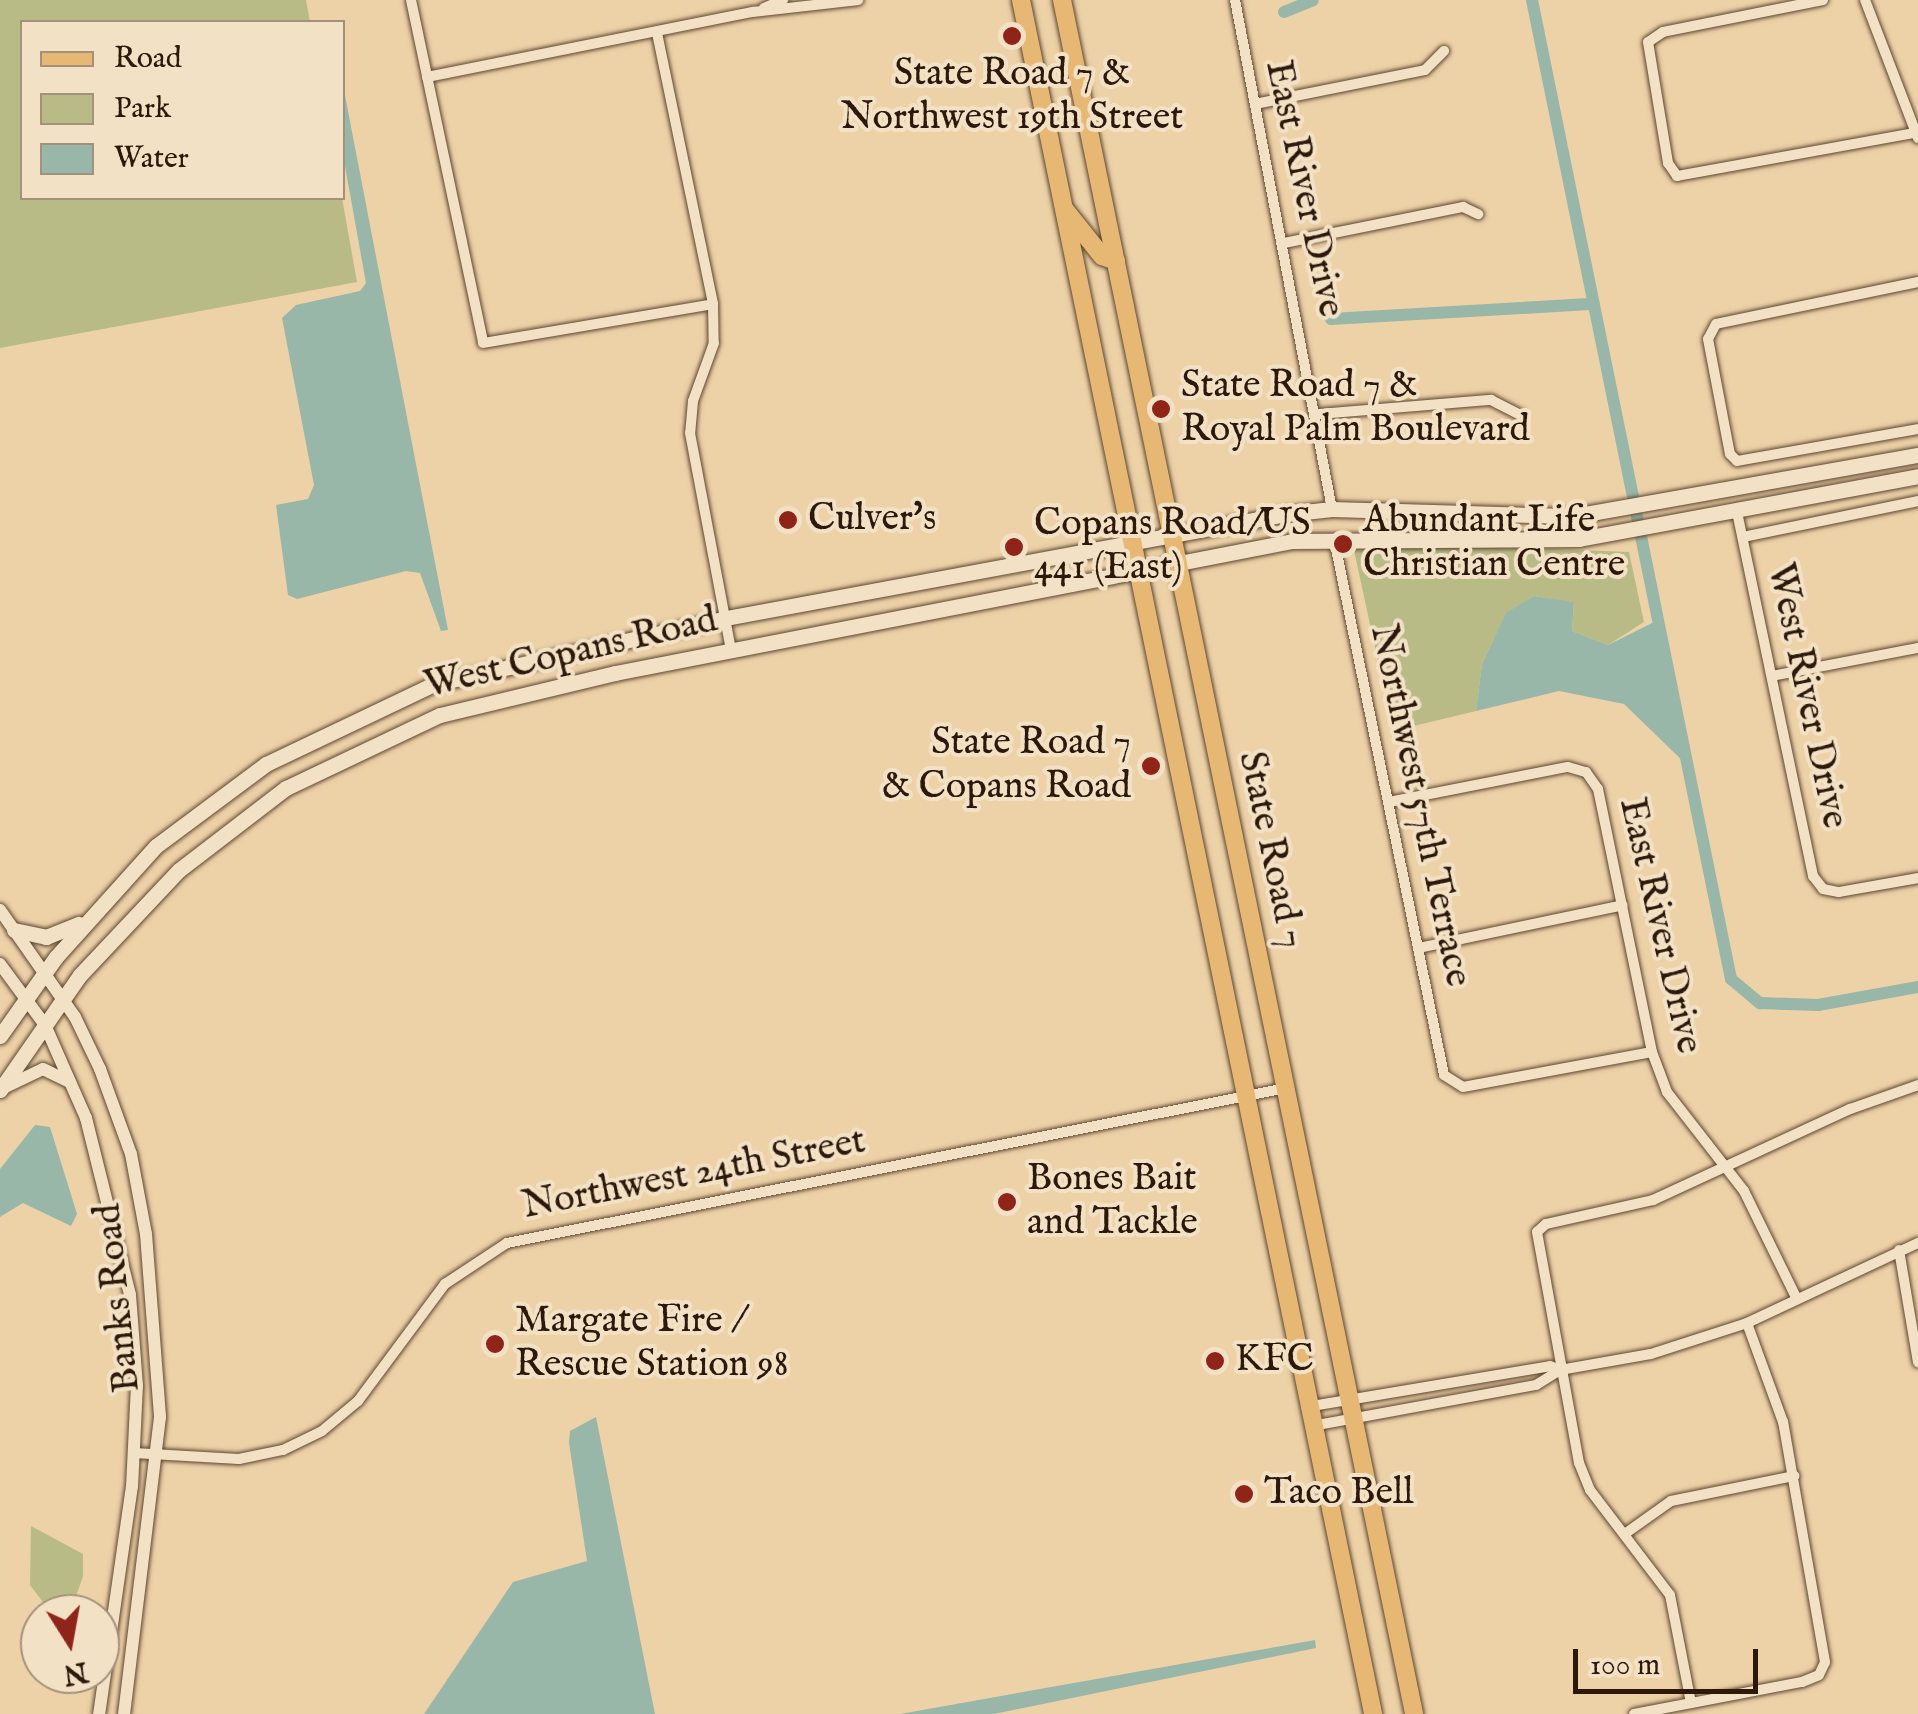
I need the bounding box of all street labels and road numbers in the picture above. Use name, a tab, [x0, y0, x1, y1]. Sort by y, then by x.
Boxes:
street label: East River Drive	[1254, 57, 1352, 321]
street label: West River Drive	[1756, 559, 1856, 833]
street label: West Copans Road	[420, 598, 722, 710]
street label: Northwest 57th Terrace	[1358, 621, 1480, 991]
street label: State Road 7	[1227, 748, 1313, 952]
street label: East River Drive	[1607, 794, 1711, 1058]
street label: Northwest 24th Street	[519, 1119, 869, 1231]
street label: Banks Road	[86, 1201, 152, 1395]

